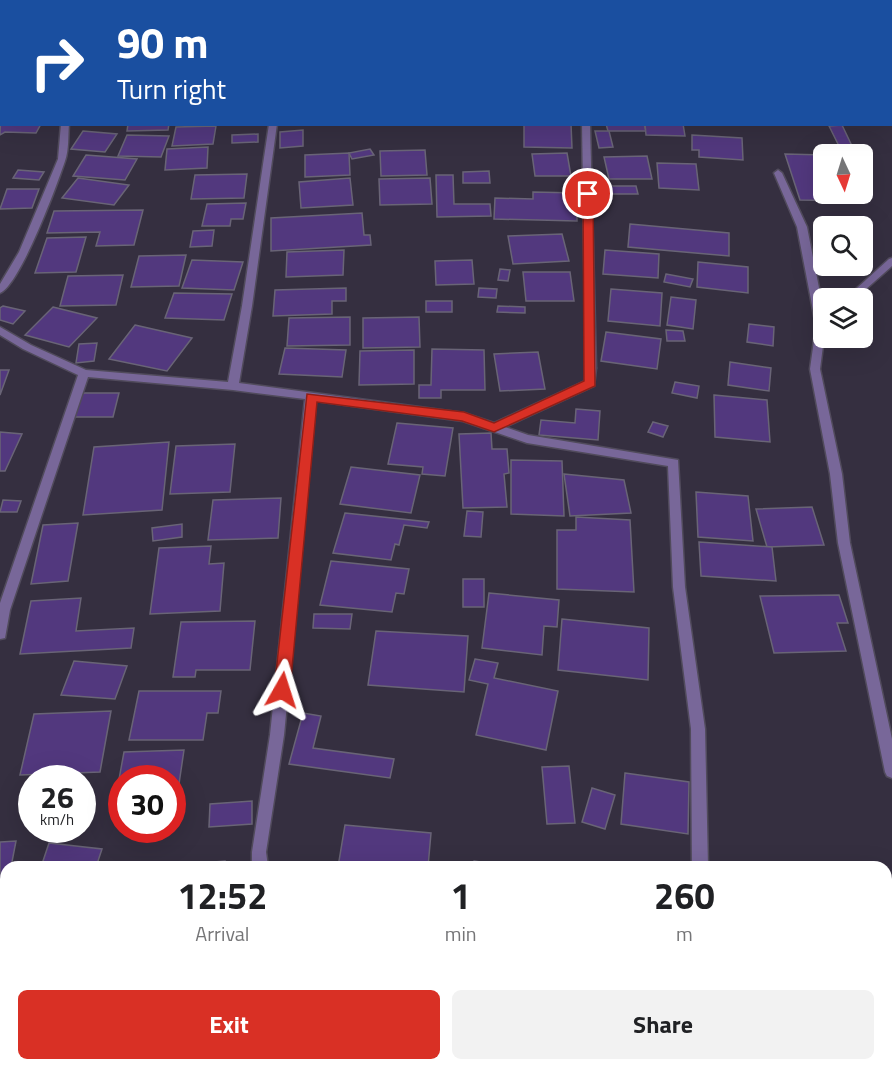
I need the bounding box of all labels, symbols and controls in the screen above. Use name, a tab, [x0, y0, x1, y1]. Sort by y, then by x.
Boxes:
text: 90 m	[117, 10, 209, 74]
icon: right	[18, 24, 96, 102]
text: Turn right	[117, 68, 226, 109]
north arrow	[813, 144, 873, 204]
map controls	[813, 144, 873, 348]
pin	[562, 168, 613, 219]
icon: arrive	[571, 177, 604, 210]
button: search	[813, 216, 873, 276]
button: layers	[813, 288, 873, 348]
position arrow	[250, 658, 314, 722]
speed limit sign: 30	[108, 765, 186, 843]
text: 26	[40, 774, 74, 820]
text: km/h	[40, 808, 74, 831]
text: 12:52	[177, 868, 267, 923]
text: 1	[451, 868, 471, 923]
text: 260	[654, 868, 715, 923]
text: Arrival	[195, 918, 250, 949]
text: min	[445, 918, 477, 949]
text: m	[676, 918, 693, 949]
button: Exit	[18, 990, 440, 1059]
button: Share	[452, 990, 874, 1059]

